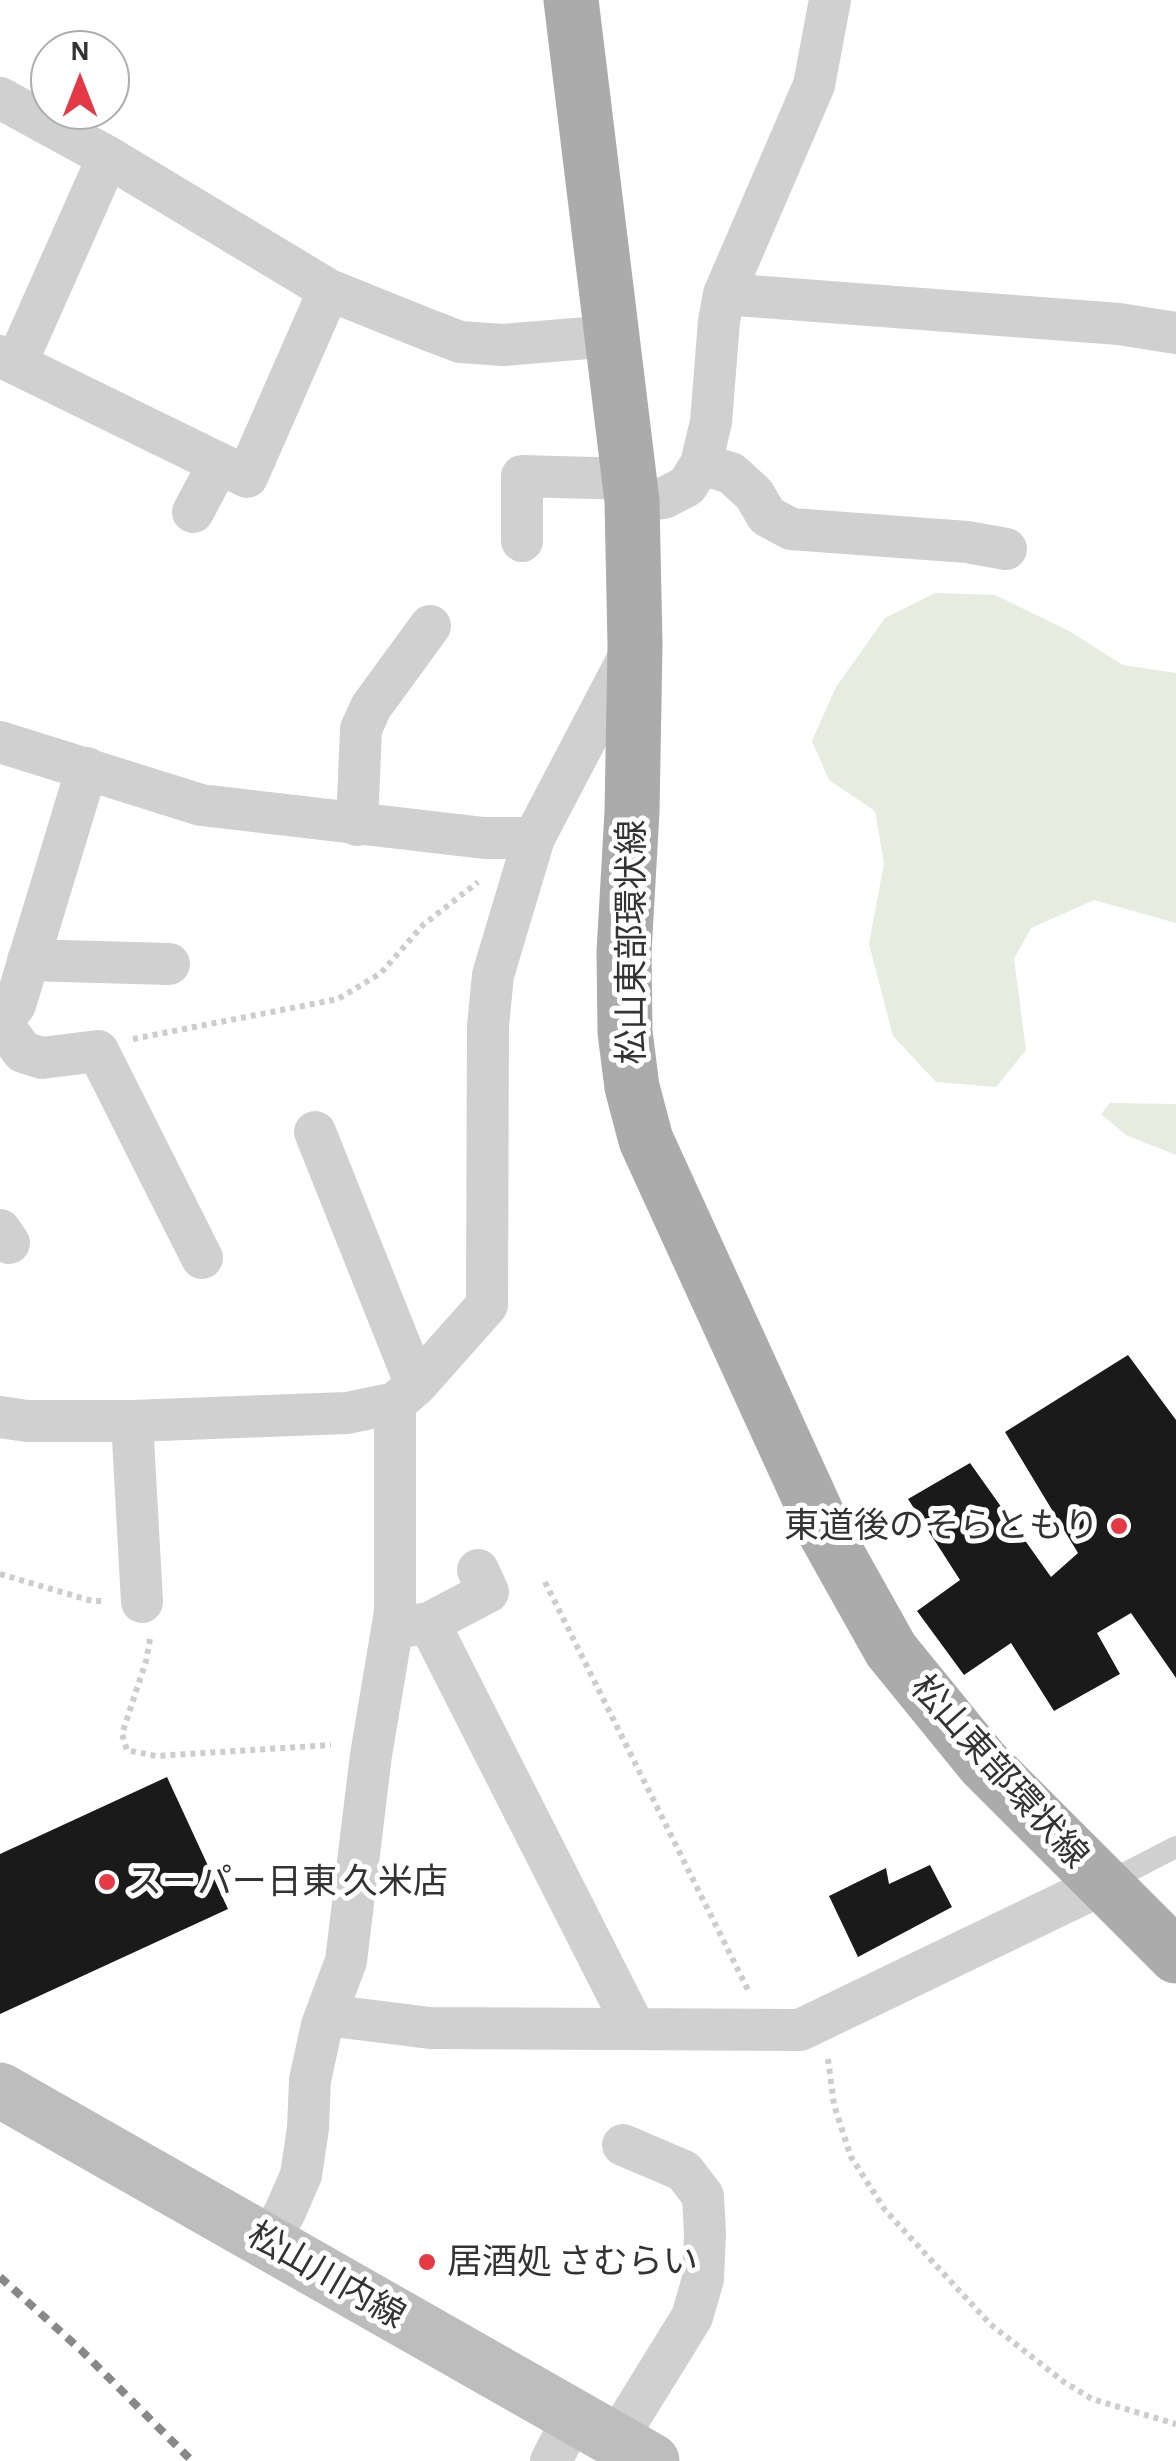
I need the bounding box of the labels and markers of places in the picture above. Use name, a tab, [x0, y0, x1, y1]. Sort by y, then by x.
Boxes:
place label: 東道後のそらともり	[784, 1505, 1099, 1547]
marker: 東道後のそらともり	[1108, 1515, 1130, 1537]
place label: スーパー日東 久米店	[127, 1861, 448, 1903]
marker: スーパー日東 久米店	[96, 1871, 118, 1893]
place label: 居酒処 さむらい	[447, 2241, 698, 2283]
marker: 居酒処 さむらい	[416, 2251, 438, 2273]

